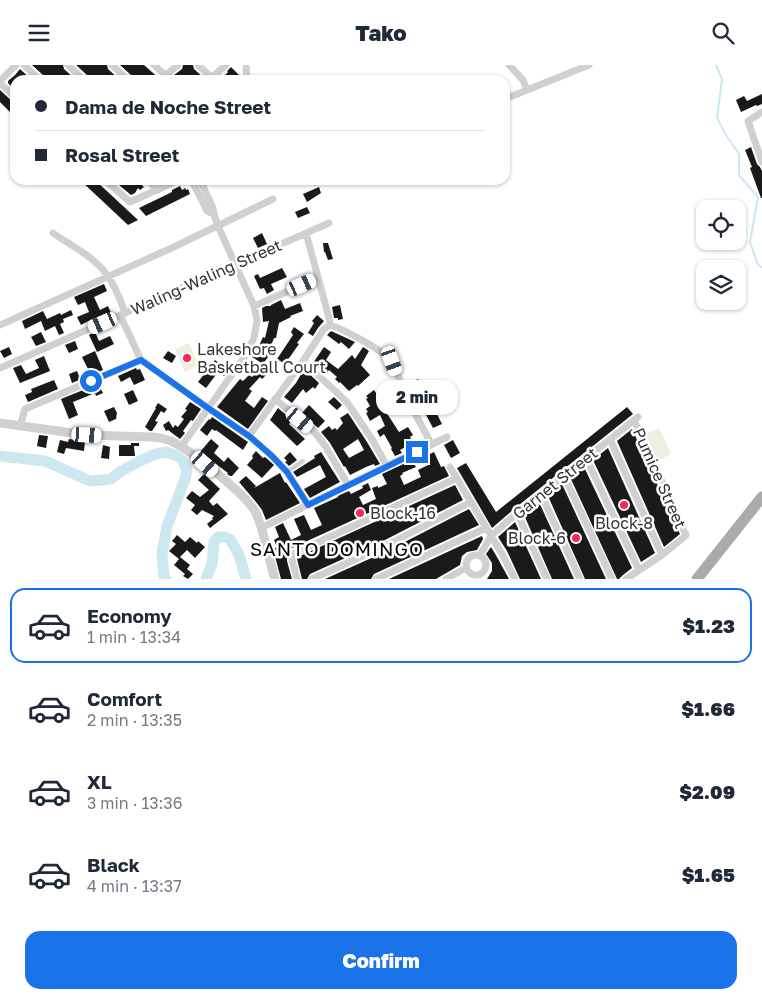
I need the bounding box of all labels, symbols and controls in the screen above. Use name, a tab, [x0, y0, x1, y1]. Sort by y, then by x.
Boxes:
icon: menu	[25, 19, 53, 47]
text: Tako	[355, 19, 407, 46]
icon: search	[709, 19, 737, 47]
text: Dama de Noche Street	[65, 95, 271, 118]
text: Rosal Street	[65, 143, 179, 166]
map controls	[696, 200, 746, 310]
button: locate	[696, 200, 746, 250]
street label: Waling-Waling Street	[127, 235, 285, 319]
button: layers	[696, 260, 746, 310]
car	[285, 272, 318, 298]
car	[86, 310, 119, 336]
place label: Lakeshore Basketball Court	[197, 339, 326, 377]
car	[379, 344, 404, 378]
marker: Lakeshore Basketball Court	[181, 352, 193, 364]
route start	[80, 370, 102, 392]
callout: 2 min	[376, 379, 458, 415]
text: 2 min	[396, 387, 438, 407]
car	[283, 405, 316, 435]
street label: Pumice Street	[629, 425, 691, 531]
car	[71, 427, 102, 443]
route end	[406, 441, 428, 463]
street label: Garnet Street	[509, 443, 601, 523]
car	[188, 448, 221, 480]
marker: Block-8	[618, 499, 630, 511]
place label: Block-16	[370, 503, 436, 523]
marker: Block-16	[354, 507, 366, 519]
place label: Block-8	[595, 513, 653, 533]
place label: Block-6	[508, 528, 566, 548]
marker: Block-6	[570, 532, 582, 544]
district label: SANTO DOMINGO	[250, 537, 424, 560]
icon: car	[27, 603, 72, 648]
text: Economy	[87, 604, 172, 627]
text: $1.23	[682, 614, 735, 637]
text: 1 min · 13:34	[87, 627, 181, 647]
icon: car	[27, 686, 72, 731]
text: Comfort	[87, 687, 162, 710]
text: $1.66	[681, 697, 735, 720]
text: 2 min · 13:35	[87, 710, 182, 730]
icon: car	[27, 769, 72, 814]
text: XL	[87, 770, 112, 793]
text: $2.09	[679, 780, 735, 803]
text: 3 min · 13:36	[87, 793, 182, 813]
icon: car	[27, 852, 72, 897]
text: Black	[87, 853, 140, 876]
text: $1.65	[682, 863, 735, 886]
text: 4 min · 13:37	[87, 876, 182, 896]
button: Confirm	[25, 931, 737, 989]

